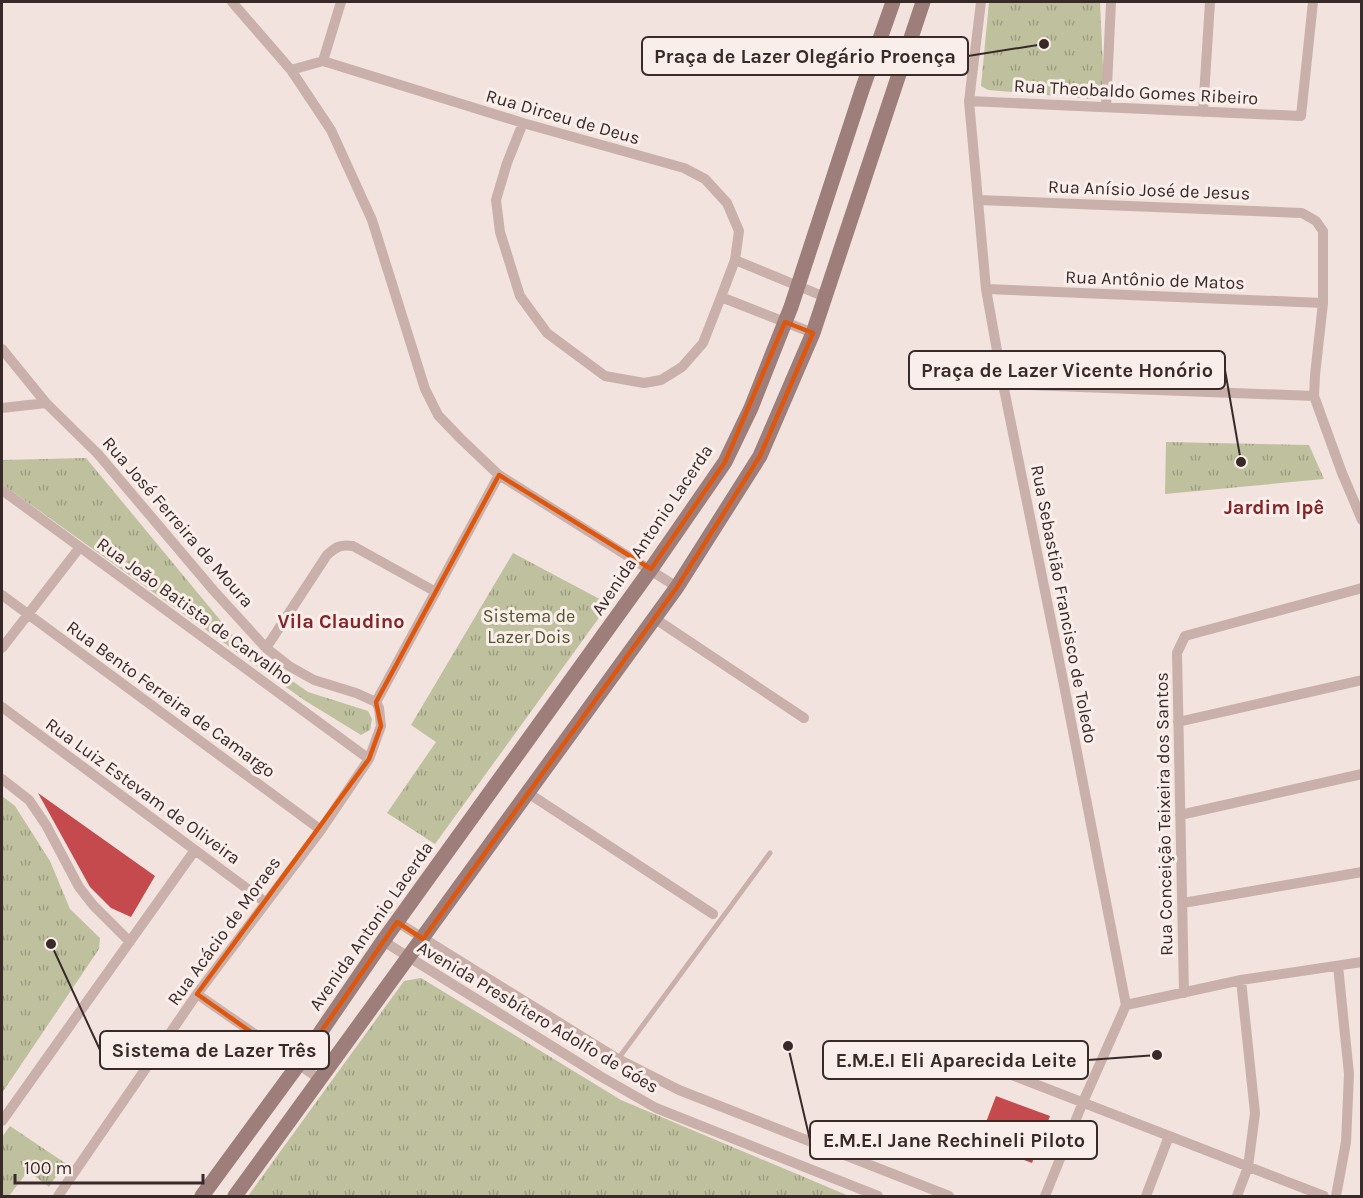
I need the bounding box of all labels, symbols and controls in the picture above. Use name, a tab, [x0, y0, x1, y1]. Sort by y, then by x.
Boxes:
callout: Praça de Lazer Olegário Proença	[642, 37, 968, 75]
text: Praça de Lazer Olegário Proença	[654, 45, 956, 68]
street label: Rua Theobaldo Gomes Ribeiro	[1013, 75, 1259, 109]
street label: Rua Dirceu de Deus	[483, 84, 643, 150]
street label: Rua Anísio José de Jesus	[1048, 175, 1250, 205]
street label: Rua Antônio de Matos	[1065, 266, 1245, 294]
callout: Praça de Lazer Vicente Honório	[909, 351, 1225, 389]
text: Praça de Lazer Vicente Honório	[921, 359, 1213, 382]
street label: Rua José Ferreira de Moura	[98, 432, 258, 612]
street label: Avenida Antonio Lacerda	[587, 440, 717, 620]
street label: Rua Sebastião Francisco de Toledo	[1026, 463, 1102, 745]
district label: Jardim Ipê	[1224, 496, 1324, 519]
street label: Rua João Batista de Carvalho	[93, 532, 297, 690]
park label: Sistema de Lazer Dois	[483, 605, 575, 648]
district label: Vila Claudino	[277, 610, 405, 633]
street label: Rua Bento Ferreira de Camargo	[62, 616, 280, 782]
street label: Rua Conceição Teixeira dos Santos	[1151, 672, 1177, 956]
street label: Rua Luiz Estevam de Oliveira	[41, 713, 245, 869]
street label: Avenida Antonio Lacerda	[304, 837, 438, 1015]
street label: Rua Acácio de Moraes	[163, 852, 285, 1010]
street label: Avenida Presbítero Adolfo de Góes	[413, 936, 663, 1098]
callout: Sistema de Lazer Três	[100, 1031, 329, 1069]
text: Sistema de Lazer Três	[112, 1039, 316, 1062]
callout: E.M.E.I Eli Aparecida Leite	[823, 1041, 1088, 1079]
text: E.M.E.I Eli Aparecida Leite	[835, 1049, 1077, 1072]
callout: E.M.E.I Jane Rechineli Piloto	[810, 1121, 1097, 1159]
text: E.M.E.I Jane Rechineli Piloto	[823, 1129, 1085, 1152]
scale bar	[15, 1147, 202, 1185]
text: 100 m	[24, 1157, 72, 1179]

